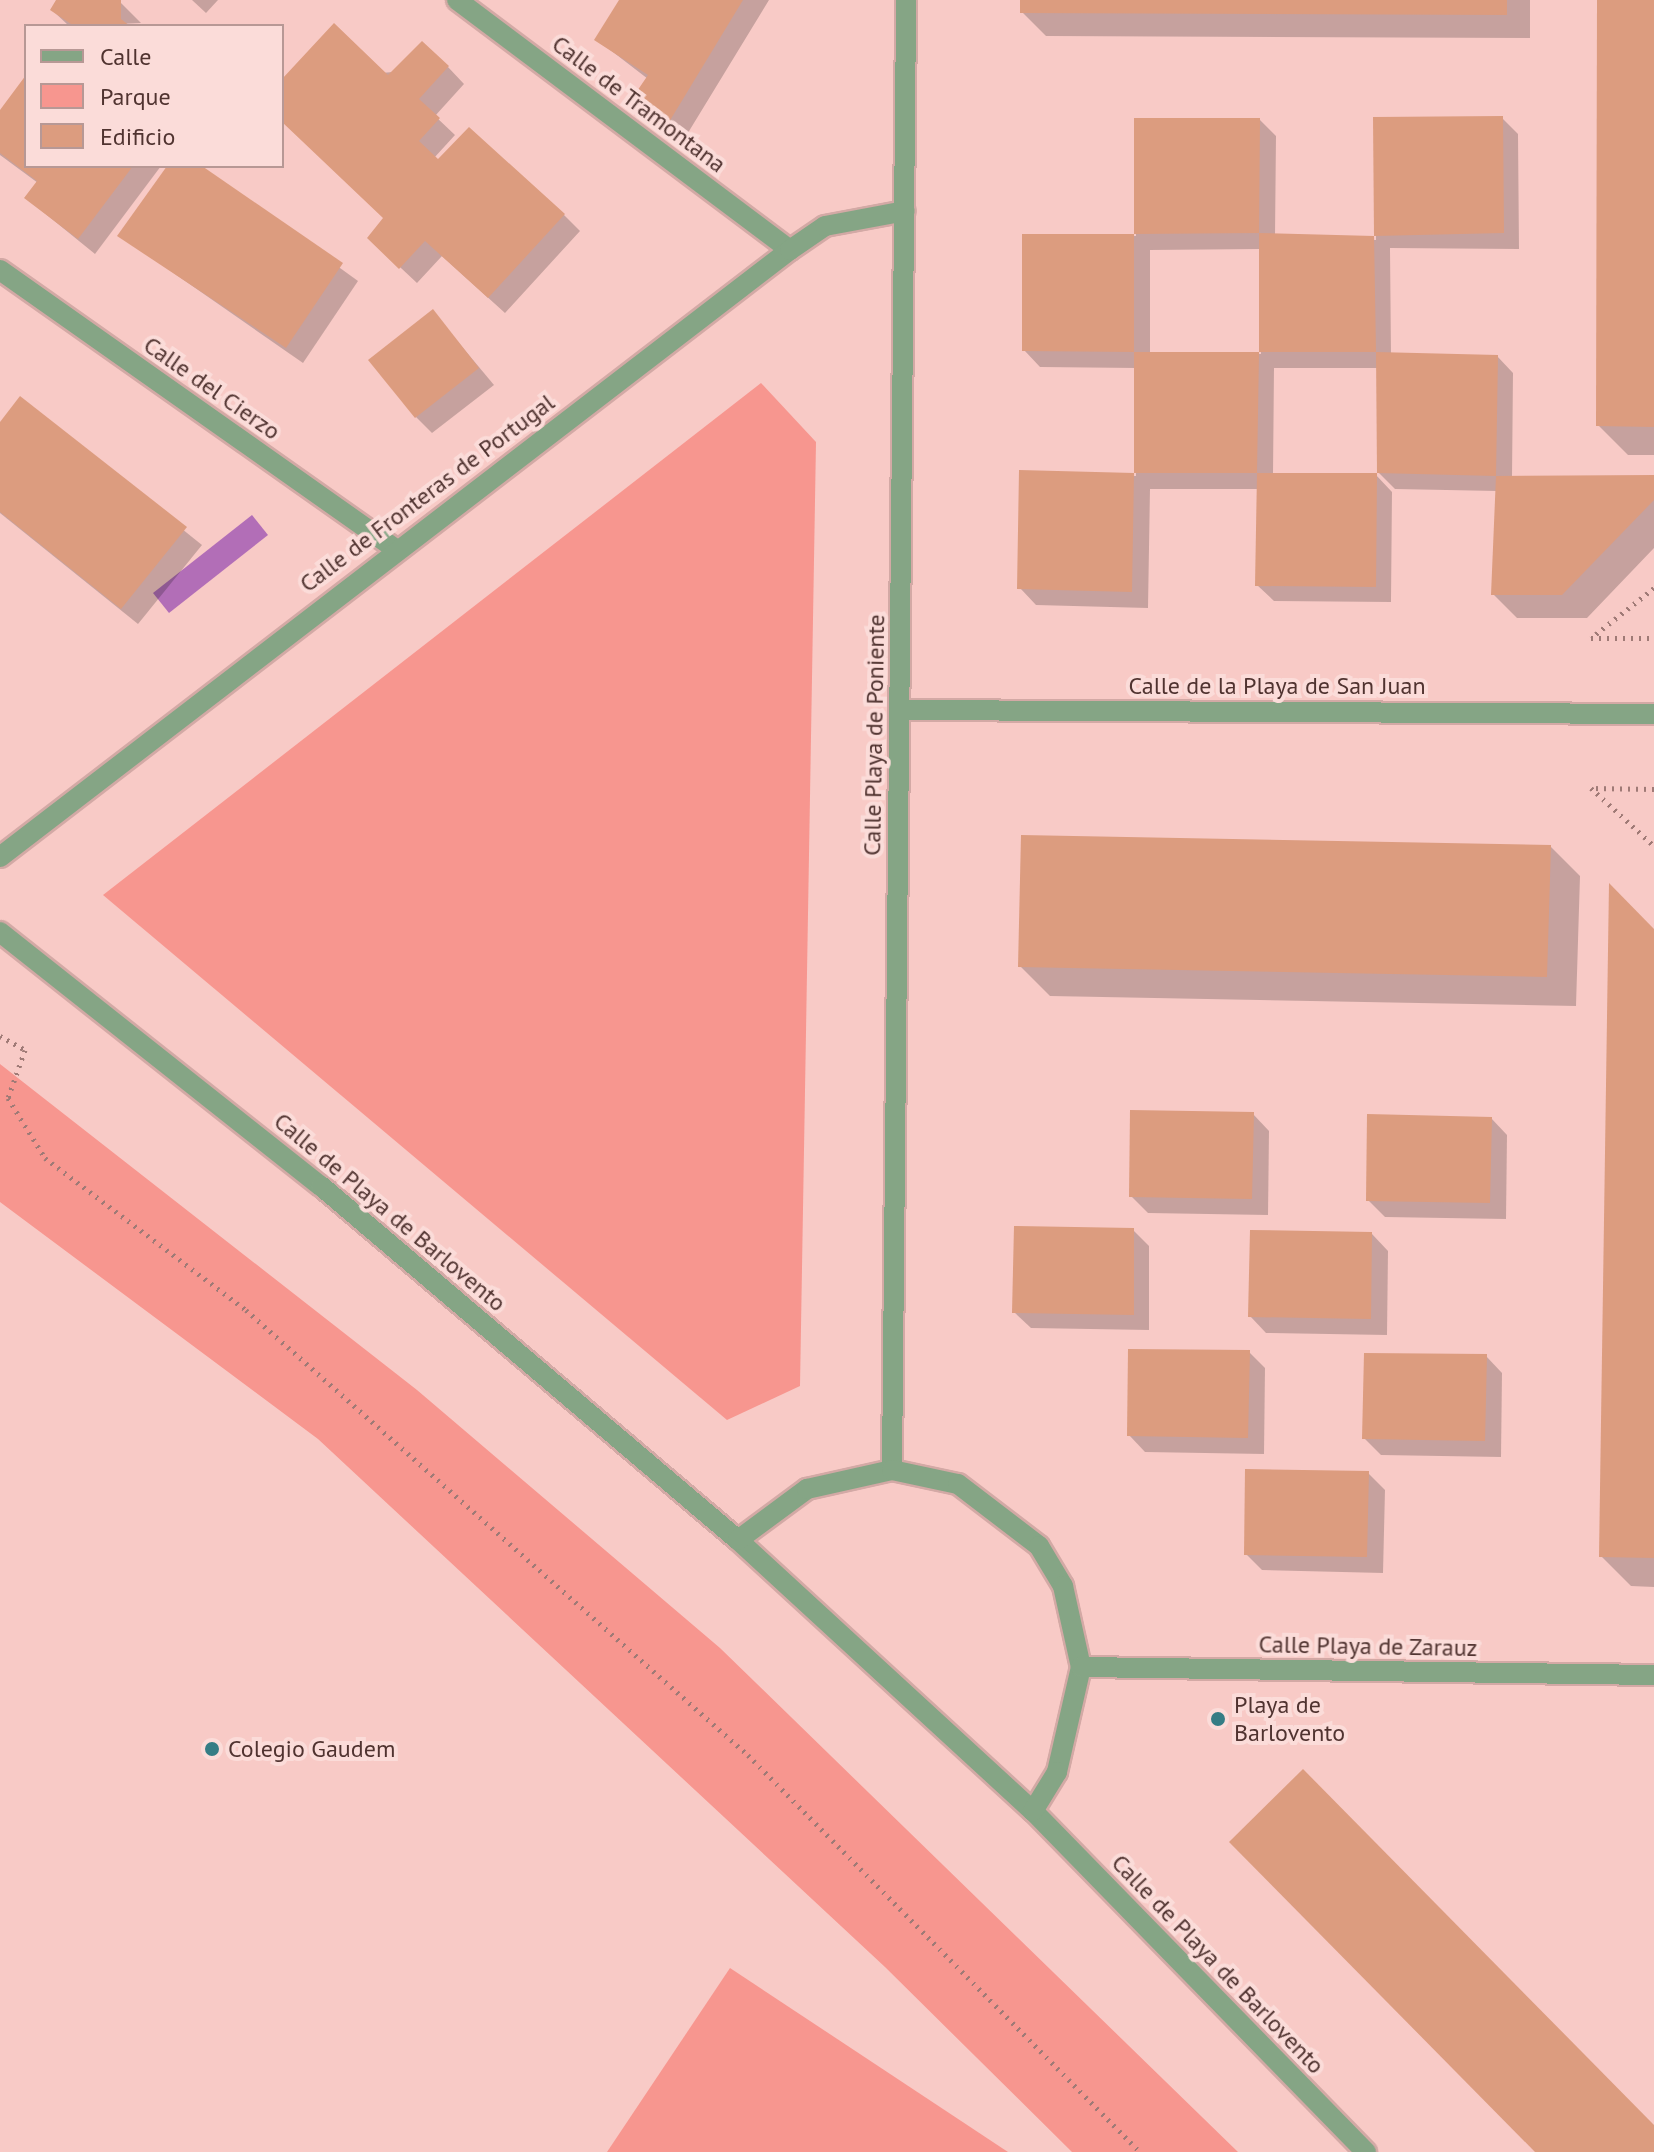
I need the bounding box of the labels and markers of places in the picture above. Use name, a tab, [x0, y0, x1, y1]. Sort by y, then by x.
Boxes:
place label: Playa de Barlovento	[1234, 1691, 1345, 1747]
marker: Playa de Barlovento	[1209, 1710, 1227, 1728]
place label: Colegio Gaudem	[228, 1735, 395, 1763]
marker: Colegio Gaudem	[203, 1740, 221, 1758]

